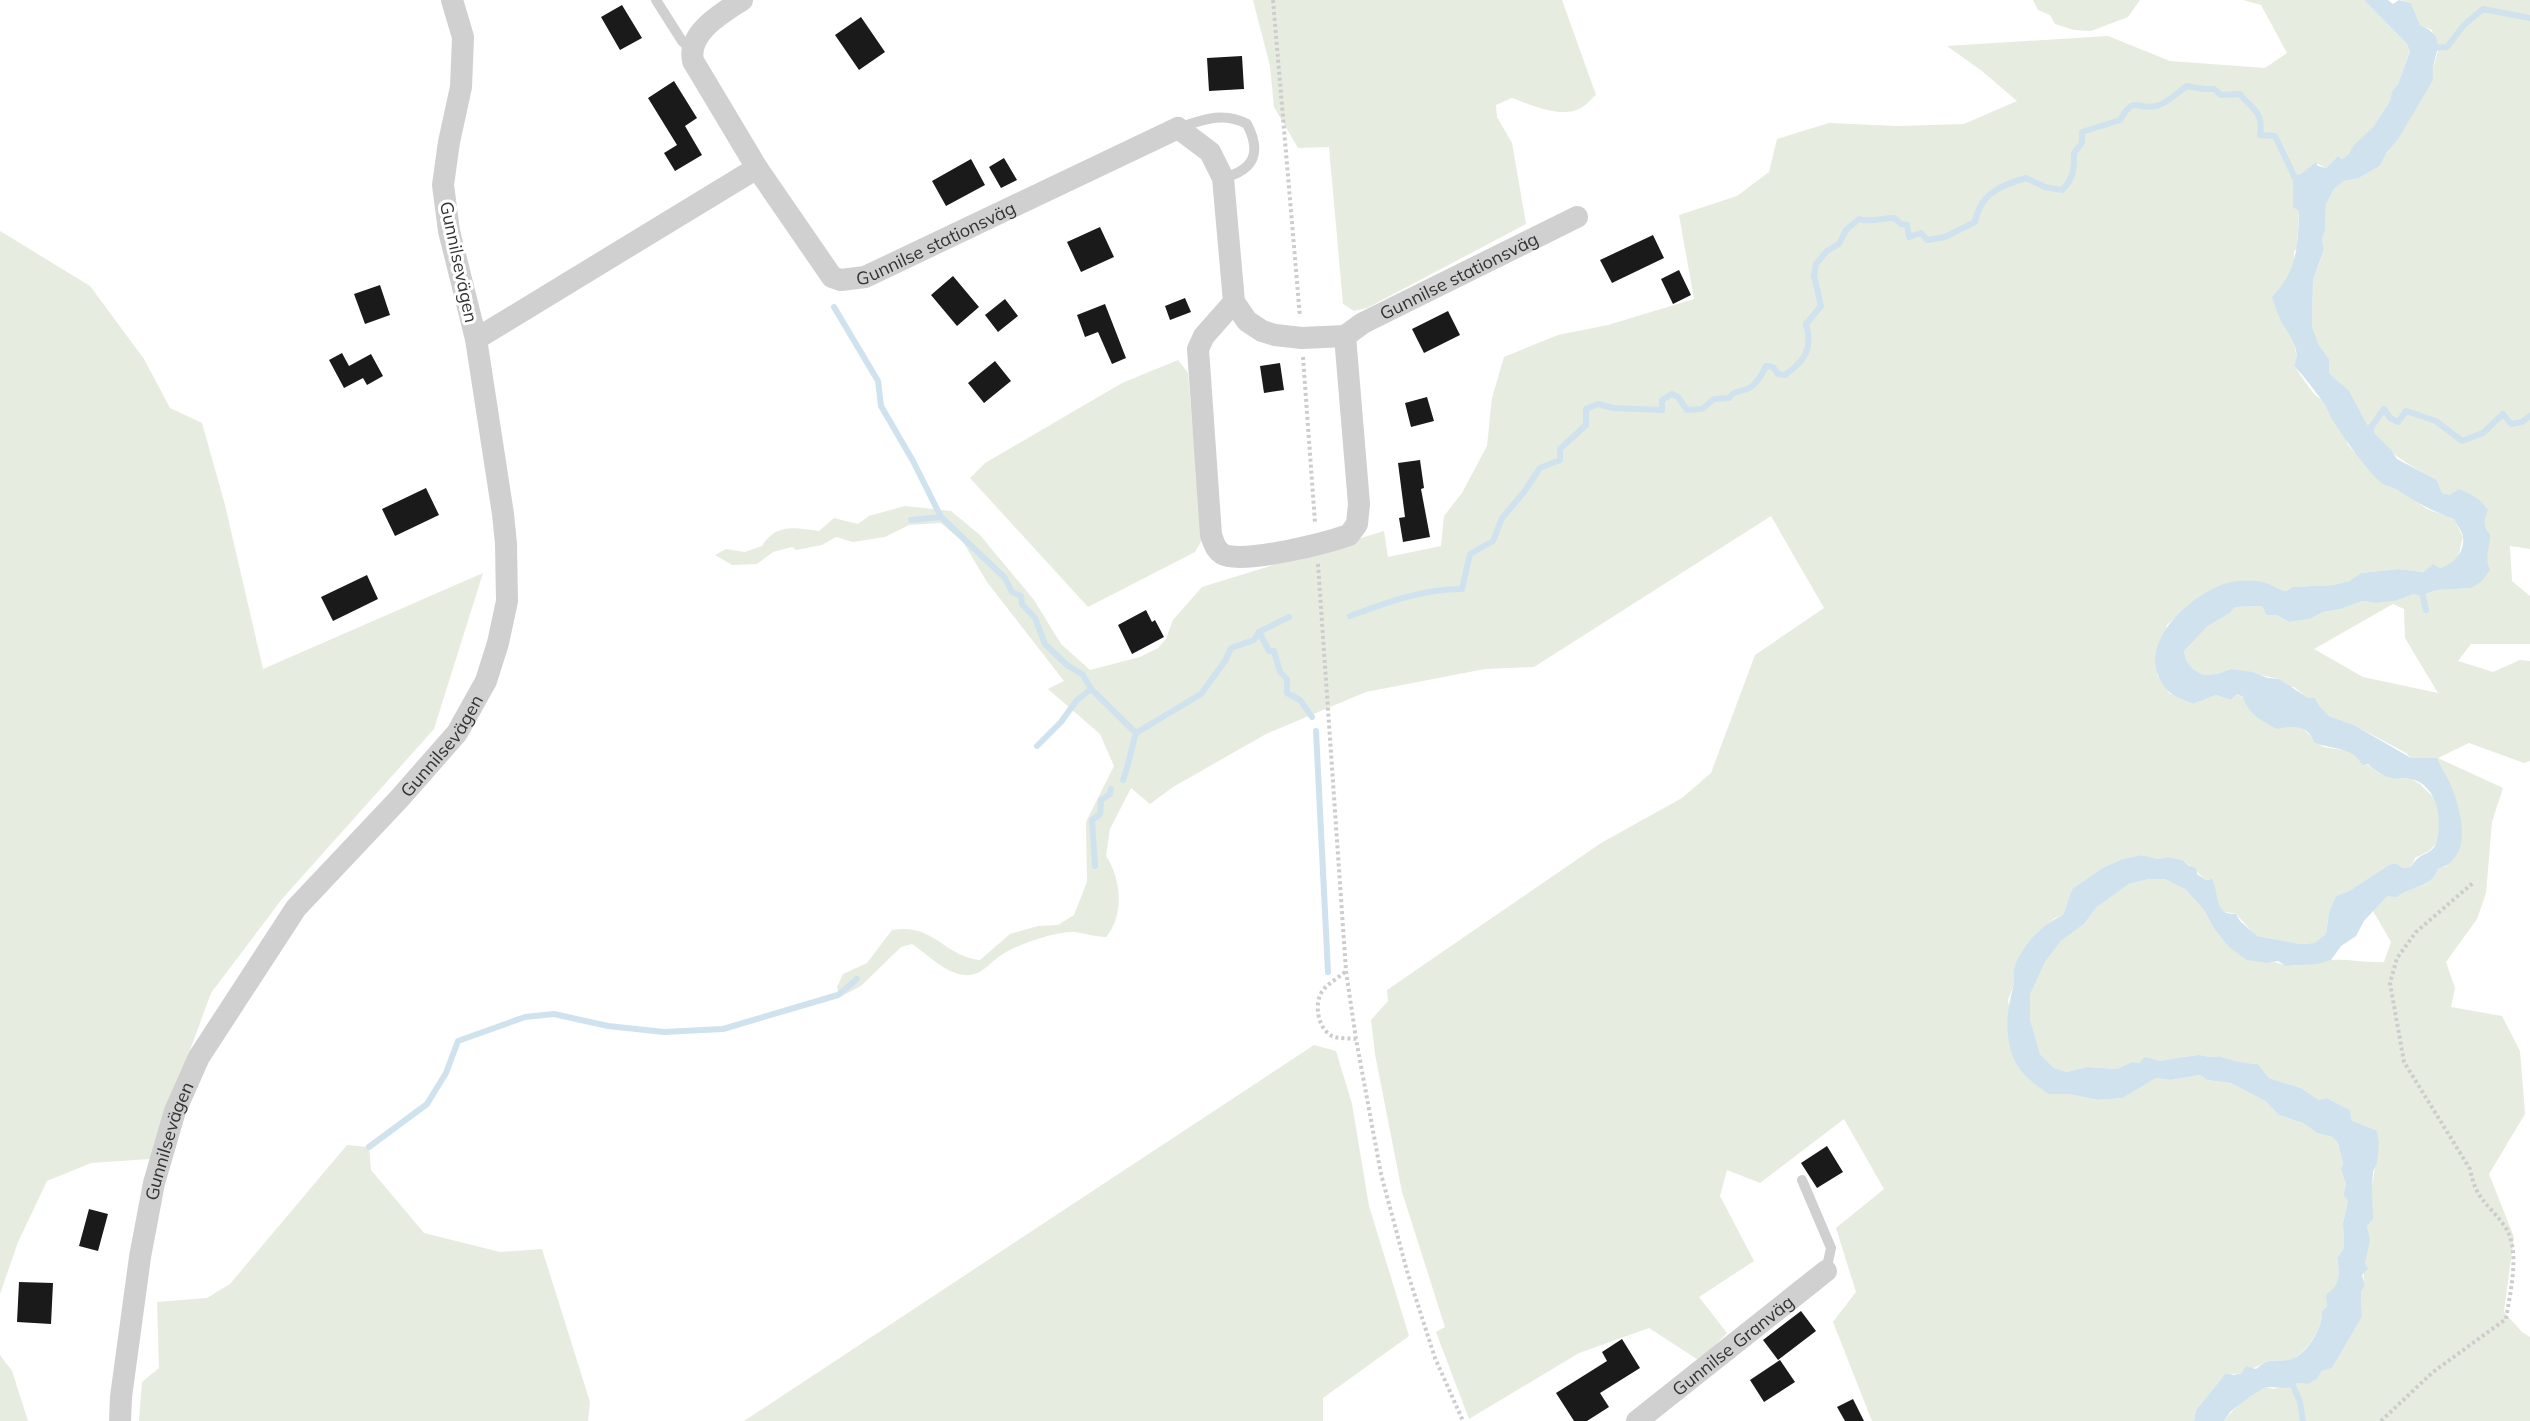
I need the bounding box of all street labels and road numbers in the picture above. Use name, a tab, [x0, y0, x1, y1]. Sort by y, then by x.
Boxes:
street label: Gunnilse stationsväg	[855, 196, 1019, 290]
street label: Gunnilsevägen	[435, 199, 483, 325]
street label: Gunnilse stationsväg	[1376, 227, 1542, 325]
street label: Gunnilsevägen	[395, 690, 488, 801]
street label: Gunnilsevägen	[139, 1078, 198, 1202]
street label: Gunnilse Granväg	[1667, 1290, 1798, 1400]

